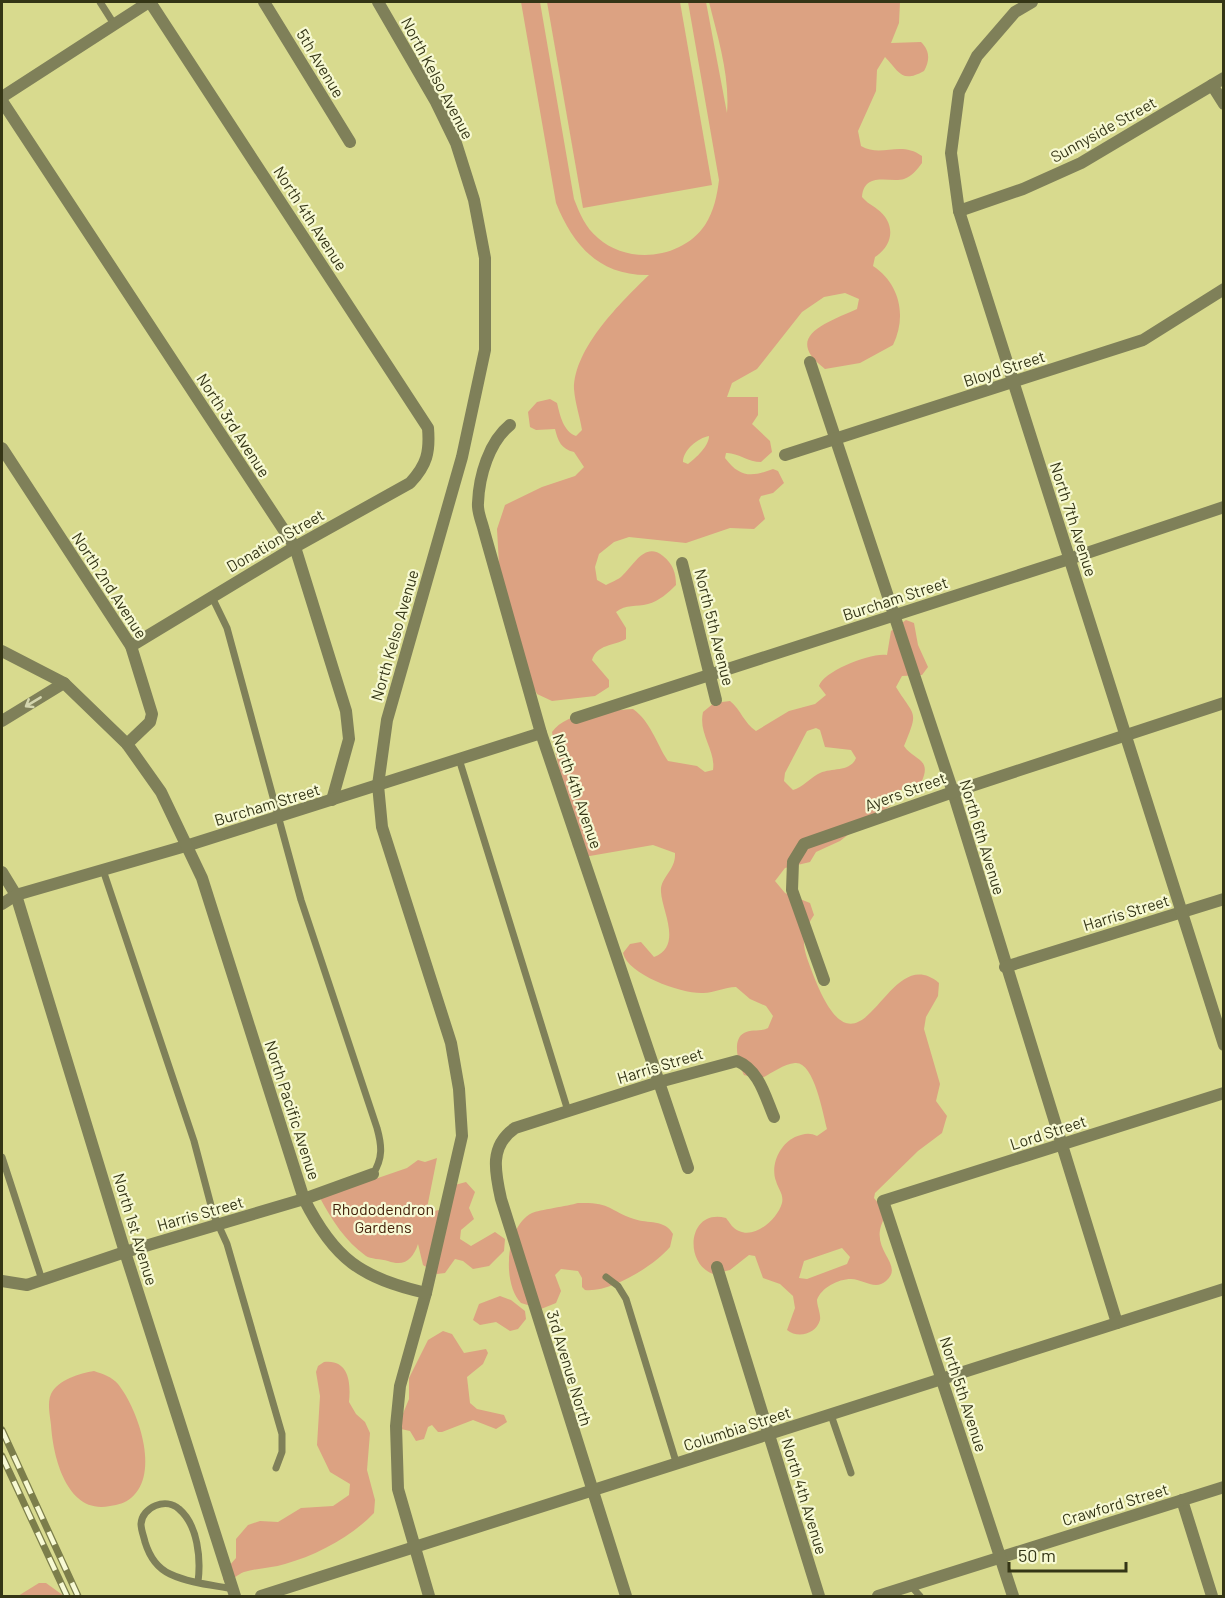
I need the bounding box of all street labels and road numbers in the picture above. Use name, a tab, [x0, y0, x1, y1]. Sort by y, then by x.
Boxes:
street label: North Kelso Avenue	[398, 14, 478, 142]
street label: 5th Avenue	[293, 25, 349, 101]
street label: Sunnyside Street	[1047, 92, 1159, 166]
street label: North 4th Avenue	[270, 162, 352, 274]
street label: Bloyd Street	[961, 346, 1047, 390]
street label: North 3rd Avenue	[193, 369, 275, 481]
street label: North 7th Avenue	[1047, 459, 1101, 579]
street label: Donation Street	[223, 504, 327, 576]
street label: North 2nd Avenue	[69, 528, 151, 642]
street label: North Kelso Avenue	[366, 567, 422, 703]
street label: North 5th Avenue	[691, 567, 739, 687]
street label: Burcham Street	[840, 572, 950, 624]
street label: North 4th Avenue	[549, 731, 607, 851]
street label: Ayers Street	[862, 767, 948, 815]
street label: North 6th Avenue	[956, 777, 1010, 897]
street label: Burcham Street	[212, 779, 322, 829]
street label: Harris Street	[1081, 890, 1171, 934]
street label: North Pacific Avenue	[261, 1038, 325, 1182]
street label: Harris Street	[615, 1043, 705, 1087]
street label: Lord Street	[1007, 1111, 1089, 1153]
street label: North 1st Avenue	[110, 1171, 162, 1287]
street label: Harris Street	[155, 1192, 245, 1234]
street label: 3rd Avenue North	[543, 1308, 597, 1428]
street label: North 5th Avenue	[936, 1334, 992, 1454]
street label: Columbia Street	[681, 1402, 793, 1454]
street label: North 4th Avenue	[778, 1436, 832, 1556]
street label: Crawford Street	[1060, 1479, 1170, 1529]

